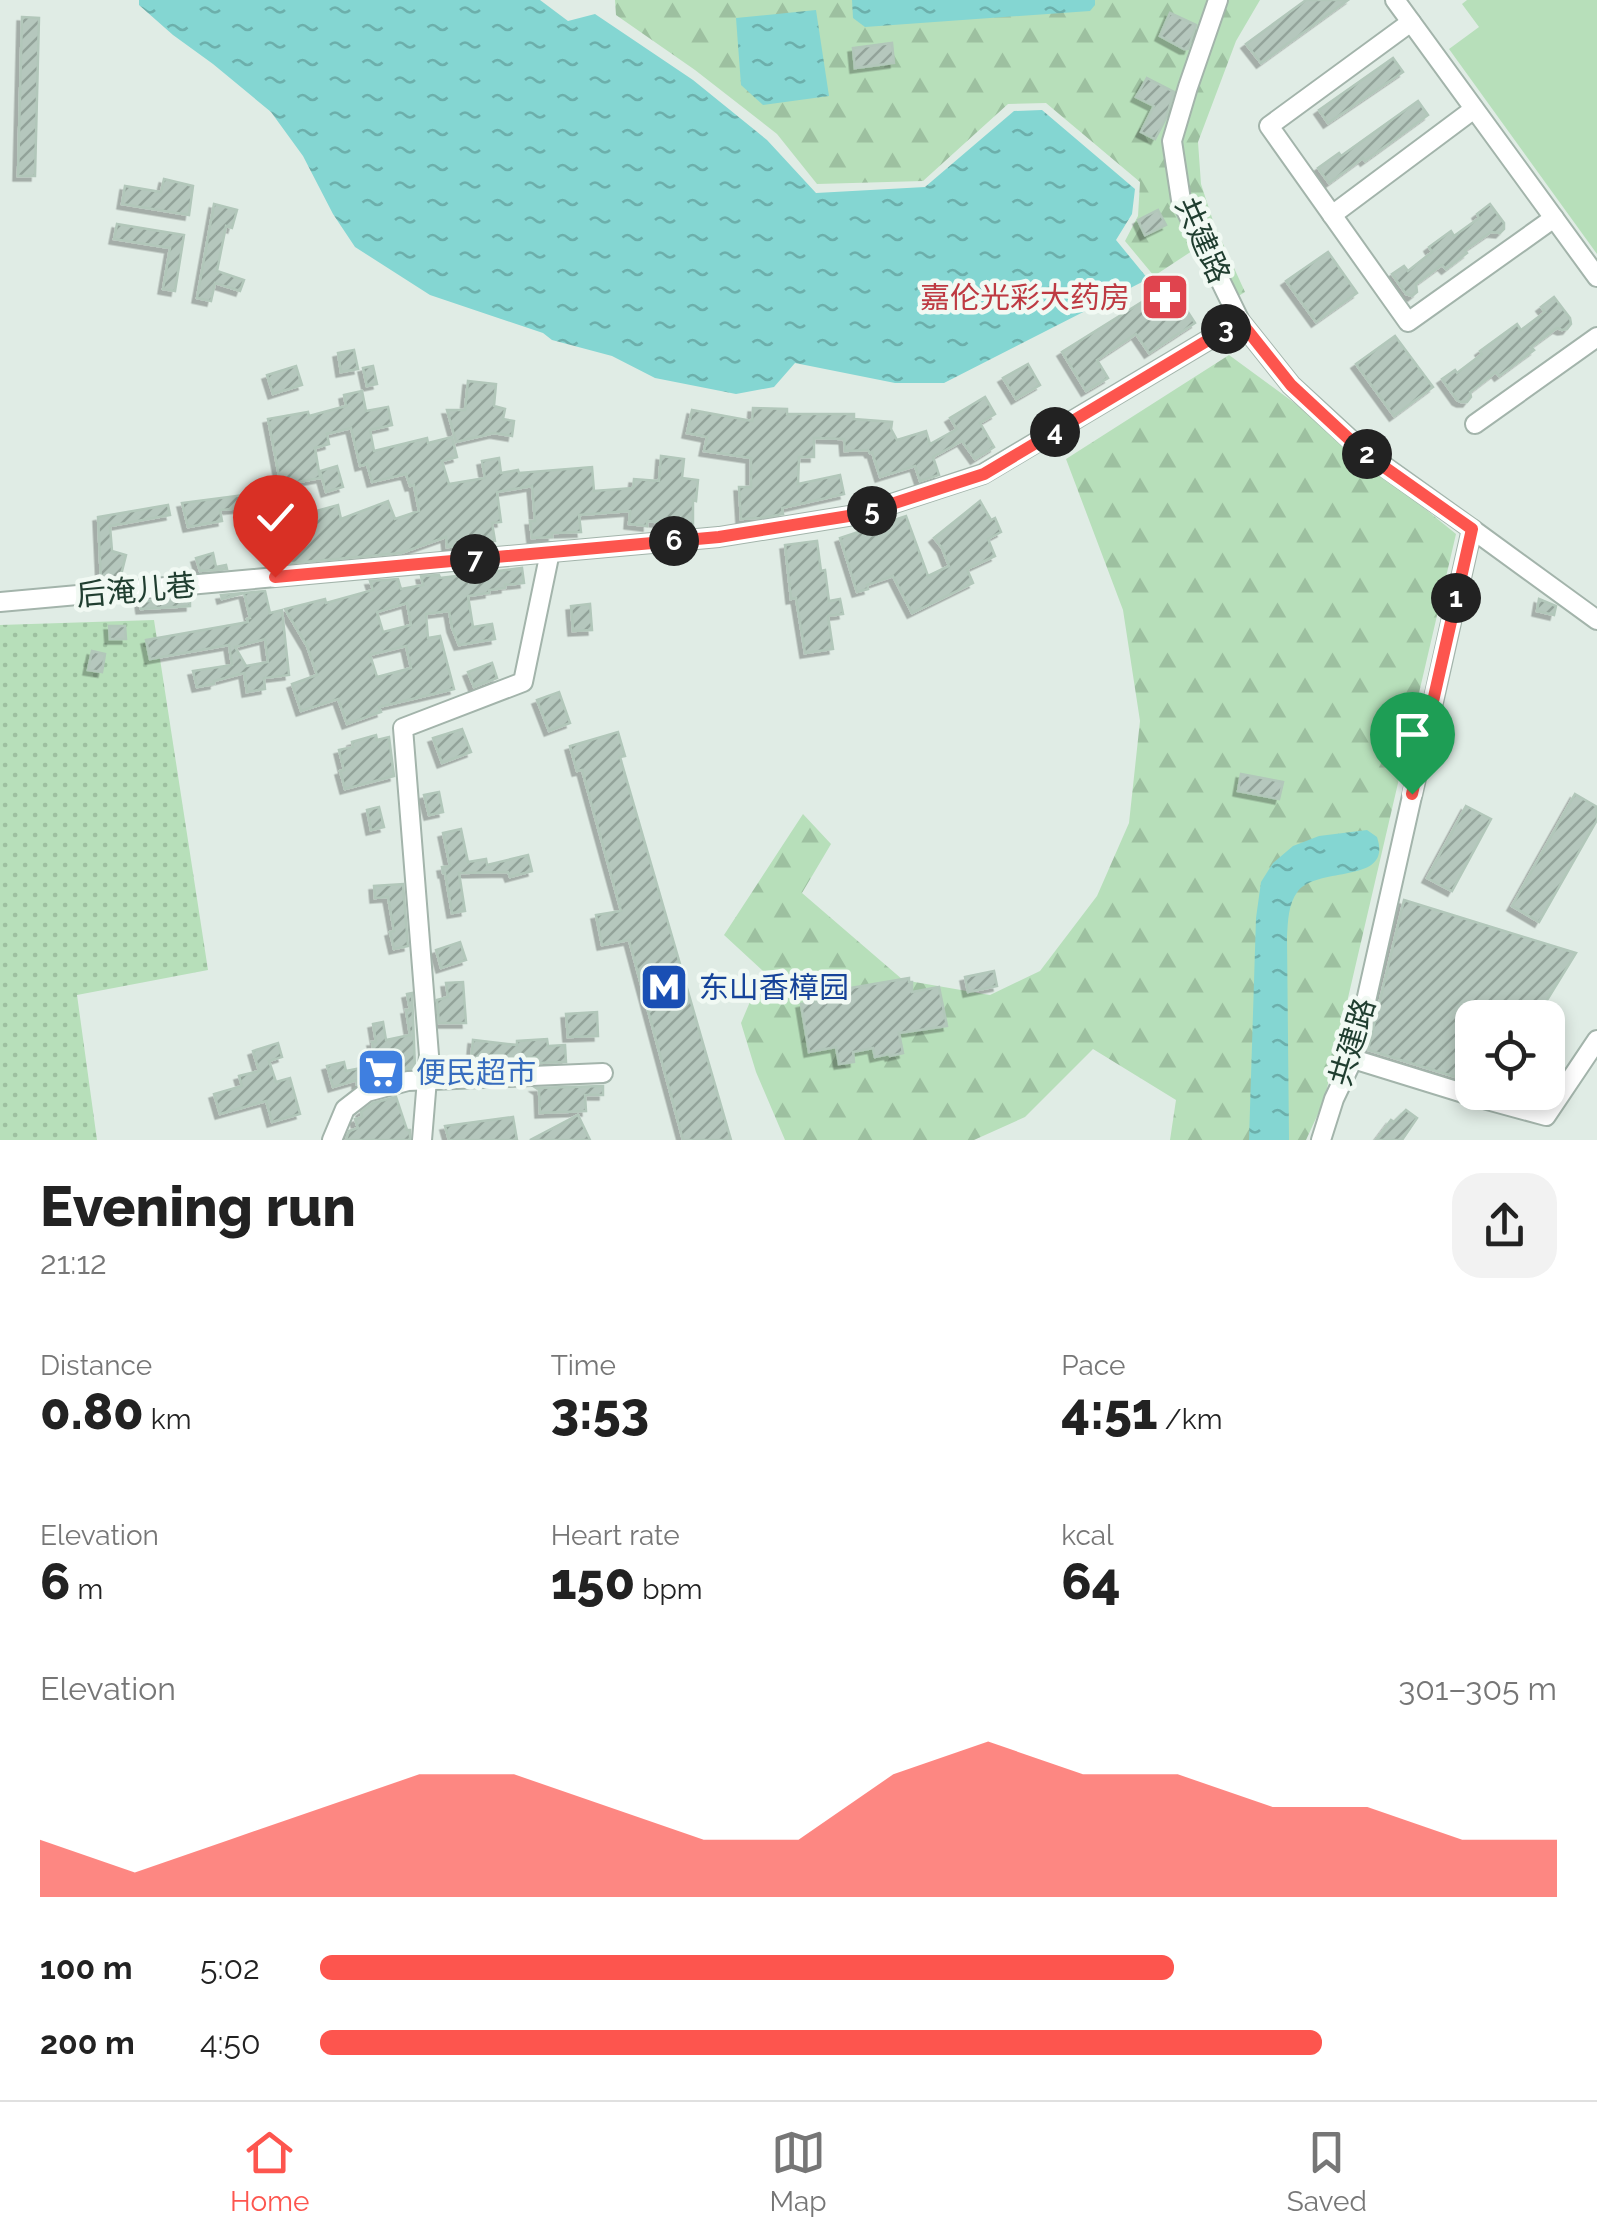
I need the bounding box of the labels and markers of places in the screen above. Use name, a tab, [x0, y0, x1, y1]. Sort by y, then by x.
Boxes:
pharmacy icon: 嘉伦光彩大药房	[1139, 271, 1191, 323]
place label: 嘉伦光彩大药房	[920, 280, 1130, 315]
pin: 3	[1201, 304, 1251, 354]
pin: 4	[1030, 407, 1080, 457]
pin: 2	[1342, 429, 1392, 479]
pin	[233, 475, 318, 578]
pin: 5	[847, 486, 897, 536]
pin: 6	[649, 516, 699, 566]
pin: 7	[450, 534, 500, 584]
pin: 1	[1431, 573, 1481, 623]
pin	[1370, 692, 1455, 795]
metro station icon: 东山香樟园	[638, 961, 690, 1013]
place label: 东山香樟园	[699, 970, 849, 1005]
supermarket icon: 便民超市	[355, 1046, 407, 1098]
place label: 便民超市	[416, 1055, 536, 1090]

